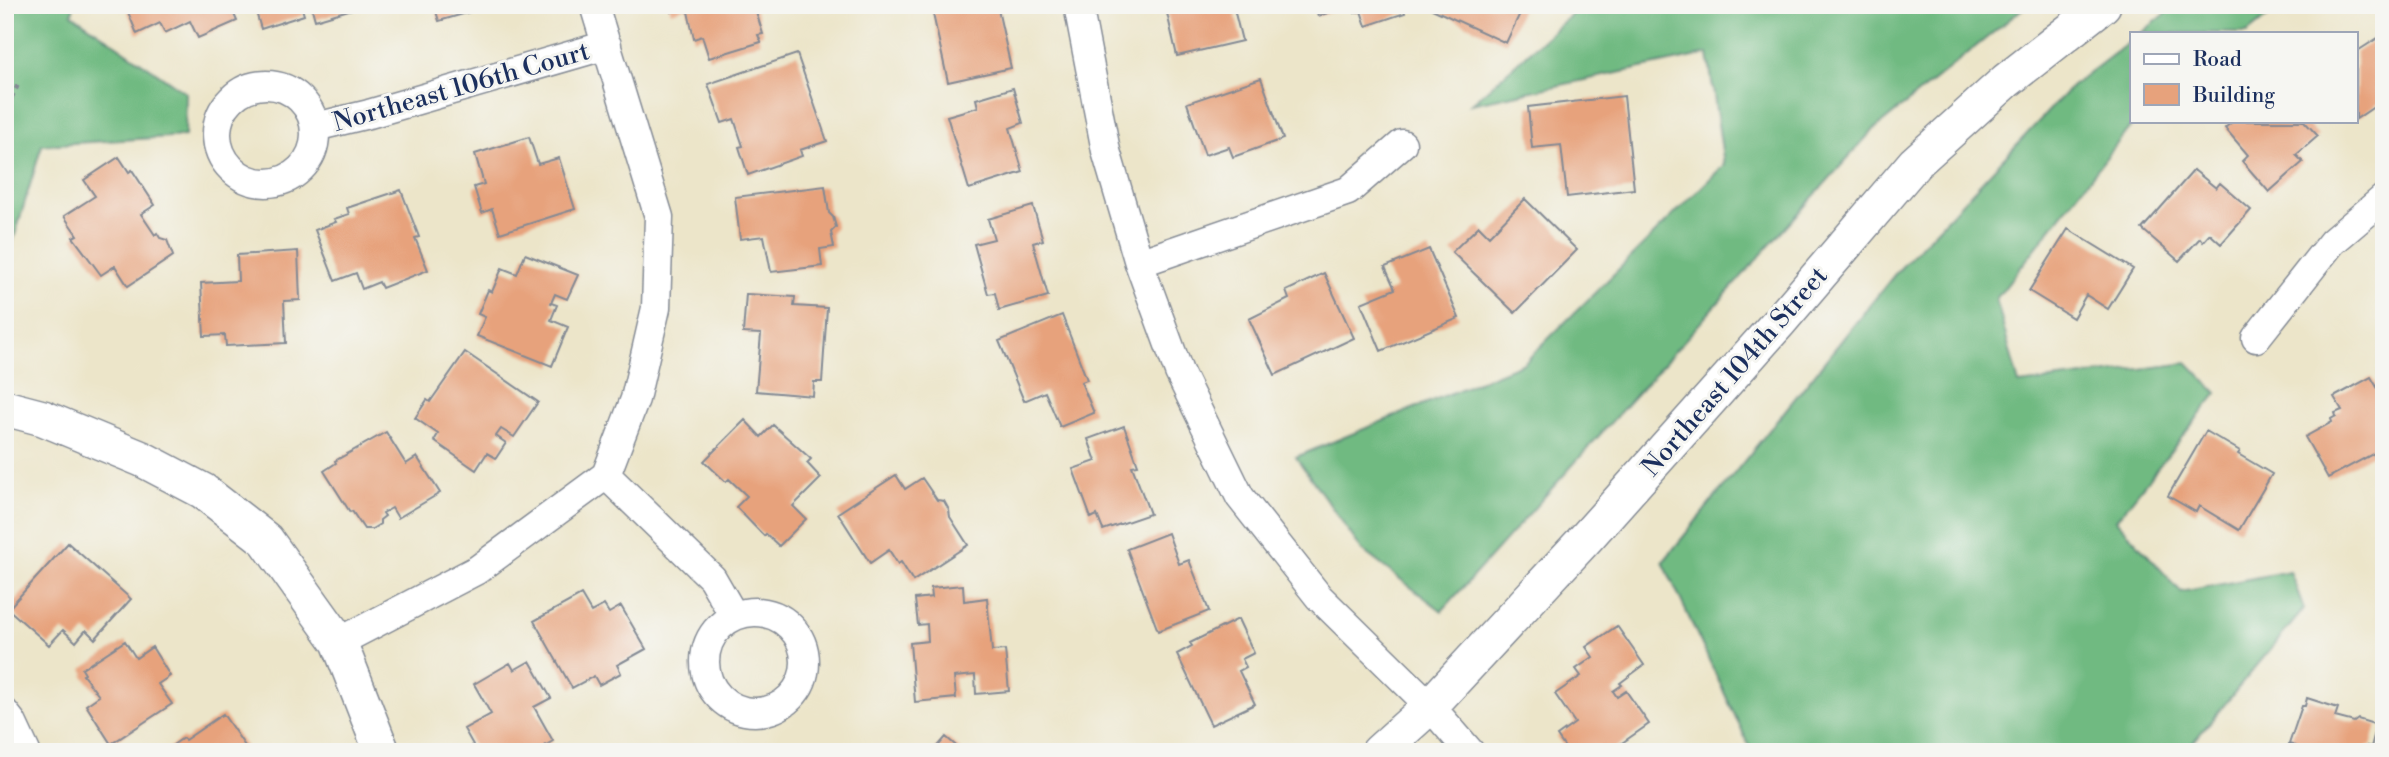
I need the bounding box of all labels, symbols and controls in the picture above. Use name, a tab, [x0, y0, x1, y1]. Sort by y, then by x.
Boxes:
legend	[2130, 32, 2358, 122]
street label: Northeast 106th Court	[329, 35, 593, 139]
text: Road	[2193, 47, 2242, 73]
text: Building	[2192, 83, 2275, 109]
street label: Northeast 104th Street	[1635, 260, 1834, 483]

